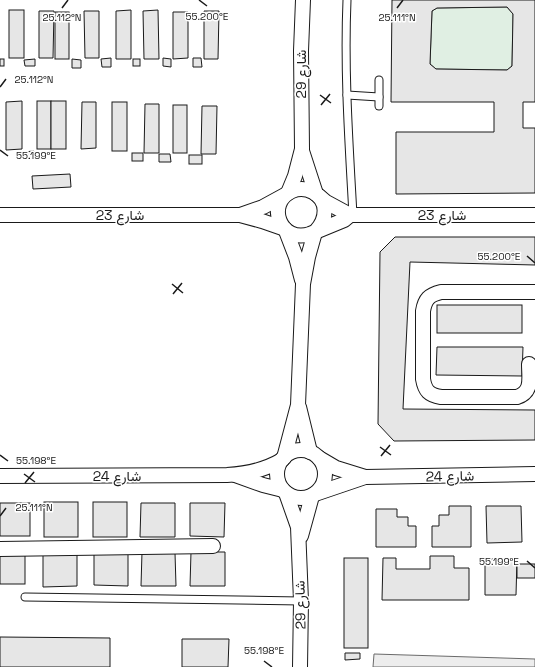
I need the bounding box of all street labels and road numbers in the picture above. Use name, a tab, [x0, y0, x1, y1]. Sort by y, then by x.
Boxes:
street label: شارع 29	[292, 50, 312, 98]
street label: شارع 23	[96, 206, 144, 226]
street label: شارع 23	[418, 206, 466, 226]
street label: شارع 24	[93, 467, 141, 487]
street label: شارع 24	[426, 467, 474, 487]
street label: شارع 29	[291, 580, 311, 630]

